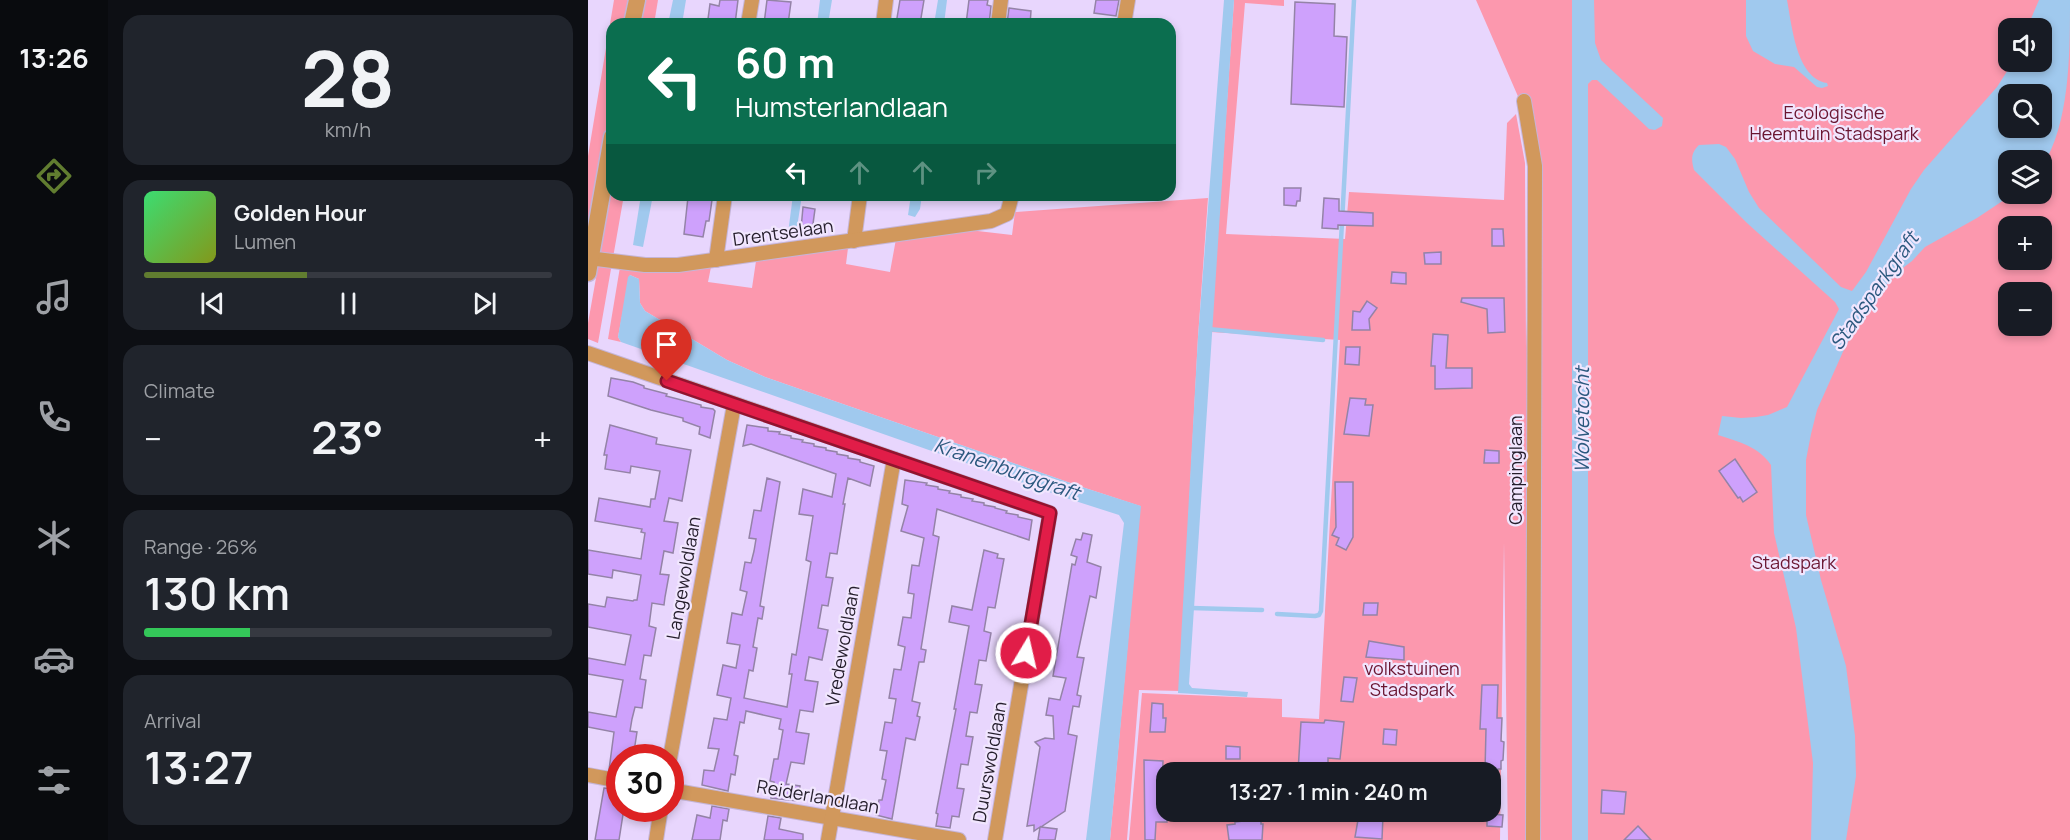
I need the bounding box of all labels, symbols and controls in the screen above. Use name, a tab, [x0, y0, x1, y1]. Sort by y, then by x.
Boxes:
map controls	[1998, 18, 2052, 336]
button: sound	[1998, 18, 2052, 72]
text: 28	[301, 24, 395, 130]
text: 60 m	[735, 33, 835, 91]
text: 13:26	[19, 39, 89, 76]
icon: left	[636, 42, 714, 120]
button: search	[1998, 84, 2052, 138]
text: Humsterlandlaan	[735, 88, 948, 125]
park label: Ecologische Heemtuin Stadspark	[1749, 100, 1920, 145]
text: km/h	[325, 116, 371, 143]
button: layers	[1998, 150, 2052, 204]
icon: directions	[33, 155, 75, 197]
icon: left	[780, 156, 813, 189]
icon: ahead	[843, 156, 876, 189]
icon: ahead	[906, 156, 939, 189]
icon: right	[969, 156, 1002, 189]
text: Golden Hour	[234, 198, 367, 228]
street label: Drentselaan	[731, 213, 835, 251]
button: +	[1998, 216, 2052, 270]
water label: Stadsparkgraft	[1823, 225, 1926, 355]
text: Lumen	[234, 228, 296, 255]
icon: music	[33, 276, 75, 318]
button: −	[1998, 282, 2052, 336]
icon: previous	[196, 287, 229, 320]
icon: pause	[332, 287, 365, 320]
icon: next	[468, 287, 501, 320]
pin	[641, 319, 692, 381]
icon: arrive	[650, 328, 683, 361]
water label: Wolvetocht	[1568, 365, 1595, 473]
text: Climate	[144, 377, 215, 404]
icon: phone	[33, 396, 75, 438]
text: 23°	[311, 406, 384, 468]
street label: Campinglaan	[1503, 415, 1527, 525]
text: −	[144, 416, 162, 461]
text: +	[533, 416, 552, 461]
water label: Kranenburggraft	[931, 431, 1085, 507]
street label: Langewoldlaan	[660, 514, 706, 641]
icon: climate	[33, 517, 75, 559]
text: Range · 26%	[144, 533, 258, 560]
park label: Stadspark	[1752, 550, 1837, 574]
text: 130 km	[144, 562, 290, 624]
street label: Vredewoldlaan	[820, 583, 864, 708]
position arrow	[994, 621, 1058, 685]
icon: car	[33, 638, 75, 680]
park label: volkstuinen Stadspark	[1364, 656, 1460, 701]
street label: Duurswoldlaan	[967, 699, 1011, 824]
text: Arrival	[144, 707, 201, 734]
text: 13:27	[144, 736, 253, 798]
speed limit sign: 30	[606, 744, 684, 822]
icon: filters	[33, 759, 75, 801]
street label: Reiderlandlaan	[755, 773, 881, 819]
text: 13:27 · 1 min · 240 m	[1229, 777, 1428, 807]

